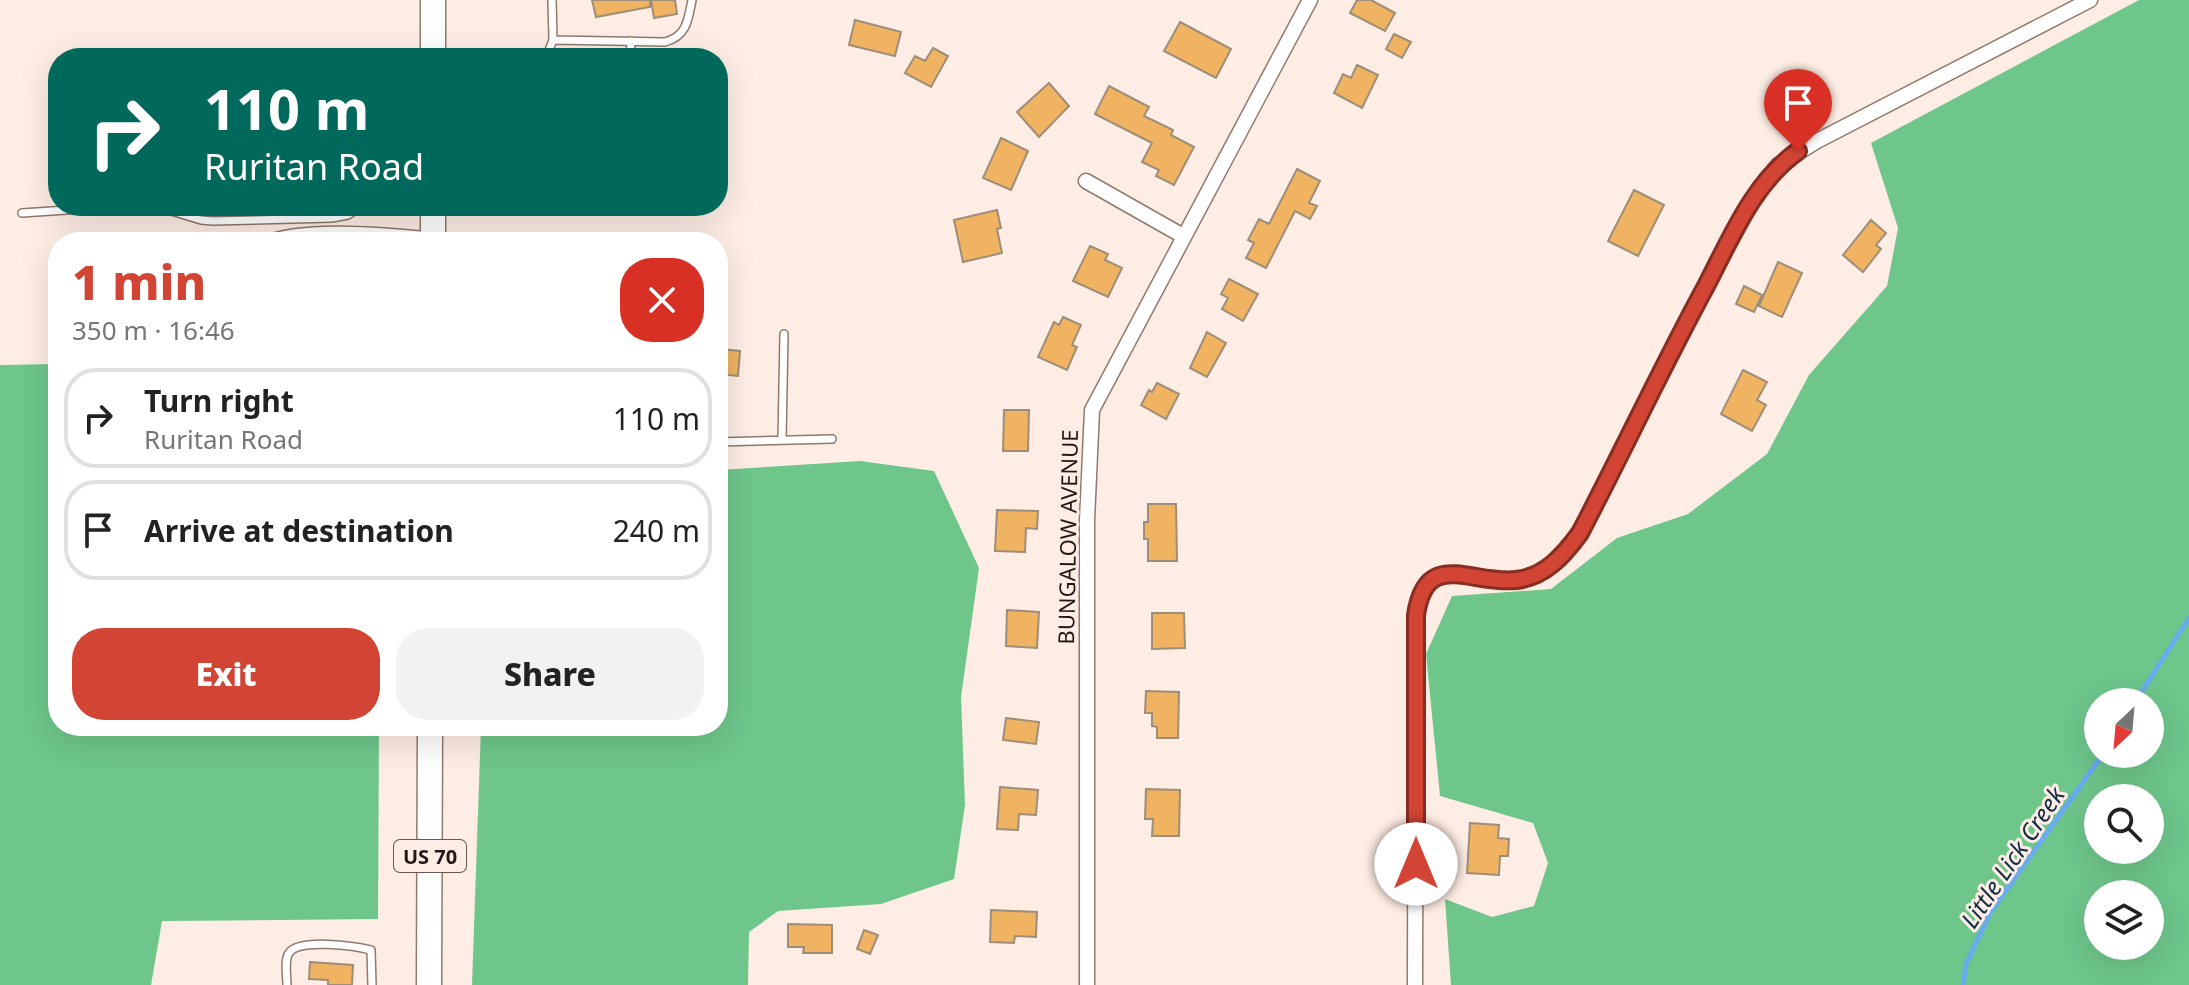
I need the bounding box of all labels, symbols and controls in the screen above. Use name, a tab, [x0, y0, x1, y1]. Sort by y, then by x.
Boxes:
pin	[1764, 69, 1832, 151]
text: 110 m	[204, 70, 369, 146]
icon: right	[72, 80, 176, 184]
icon: arrive	[1776, 81, 1820, 125]
text: Ruritan Road	[204, 142, 424, 191]
text: 1 min	[72, 249, 206, 314]
button: close	[620, 258, 704, 342]
text: 350 m · 16:46	[72, 312, 235, 348]
text: Turn right	[144, 380, 294, 421]
icon: right	[76, 396, 120, 440]
text: 110 m	[613, 398, 700, 439]
text: Ruritan Road	[144, 421, 303, 457]
street label: BUNGALOW AVENUE	[1050, 429, 1084, 645]
icon: arrive	[76, 508, 120, 552]
text: Arrive at destination	[144, 510, 454, 551]
text: 240 m	[613, 510, 700, 551]
button: Exit	[72, 628, 380, 720]
button: Share	[396, 628, 704, 720]
north arrow	[2084, 688, 2164, 768]
map controls	[2084, 688, 2164, 960]
water label: Little Lick Creek	[1953, 779, 2072, 934]
button: search	[2084, 784, 2164, 864]
position arrow	[1374, 822, 1458, 906]
road number: US 70	[394, 840, 466, 872]
button: layers	[2084, 880, 2164, 960]

